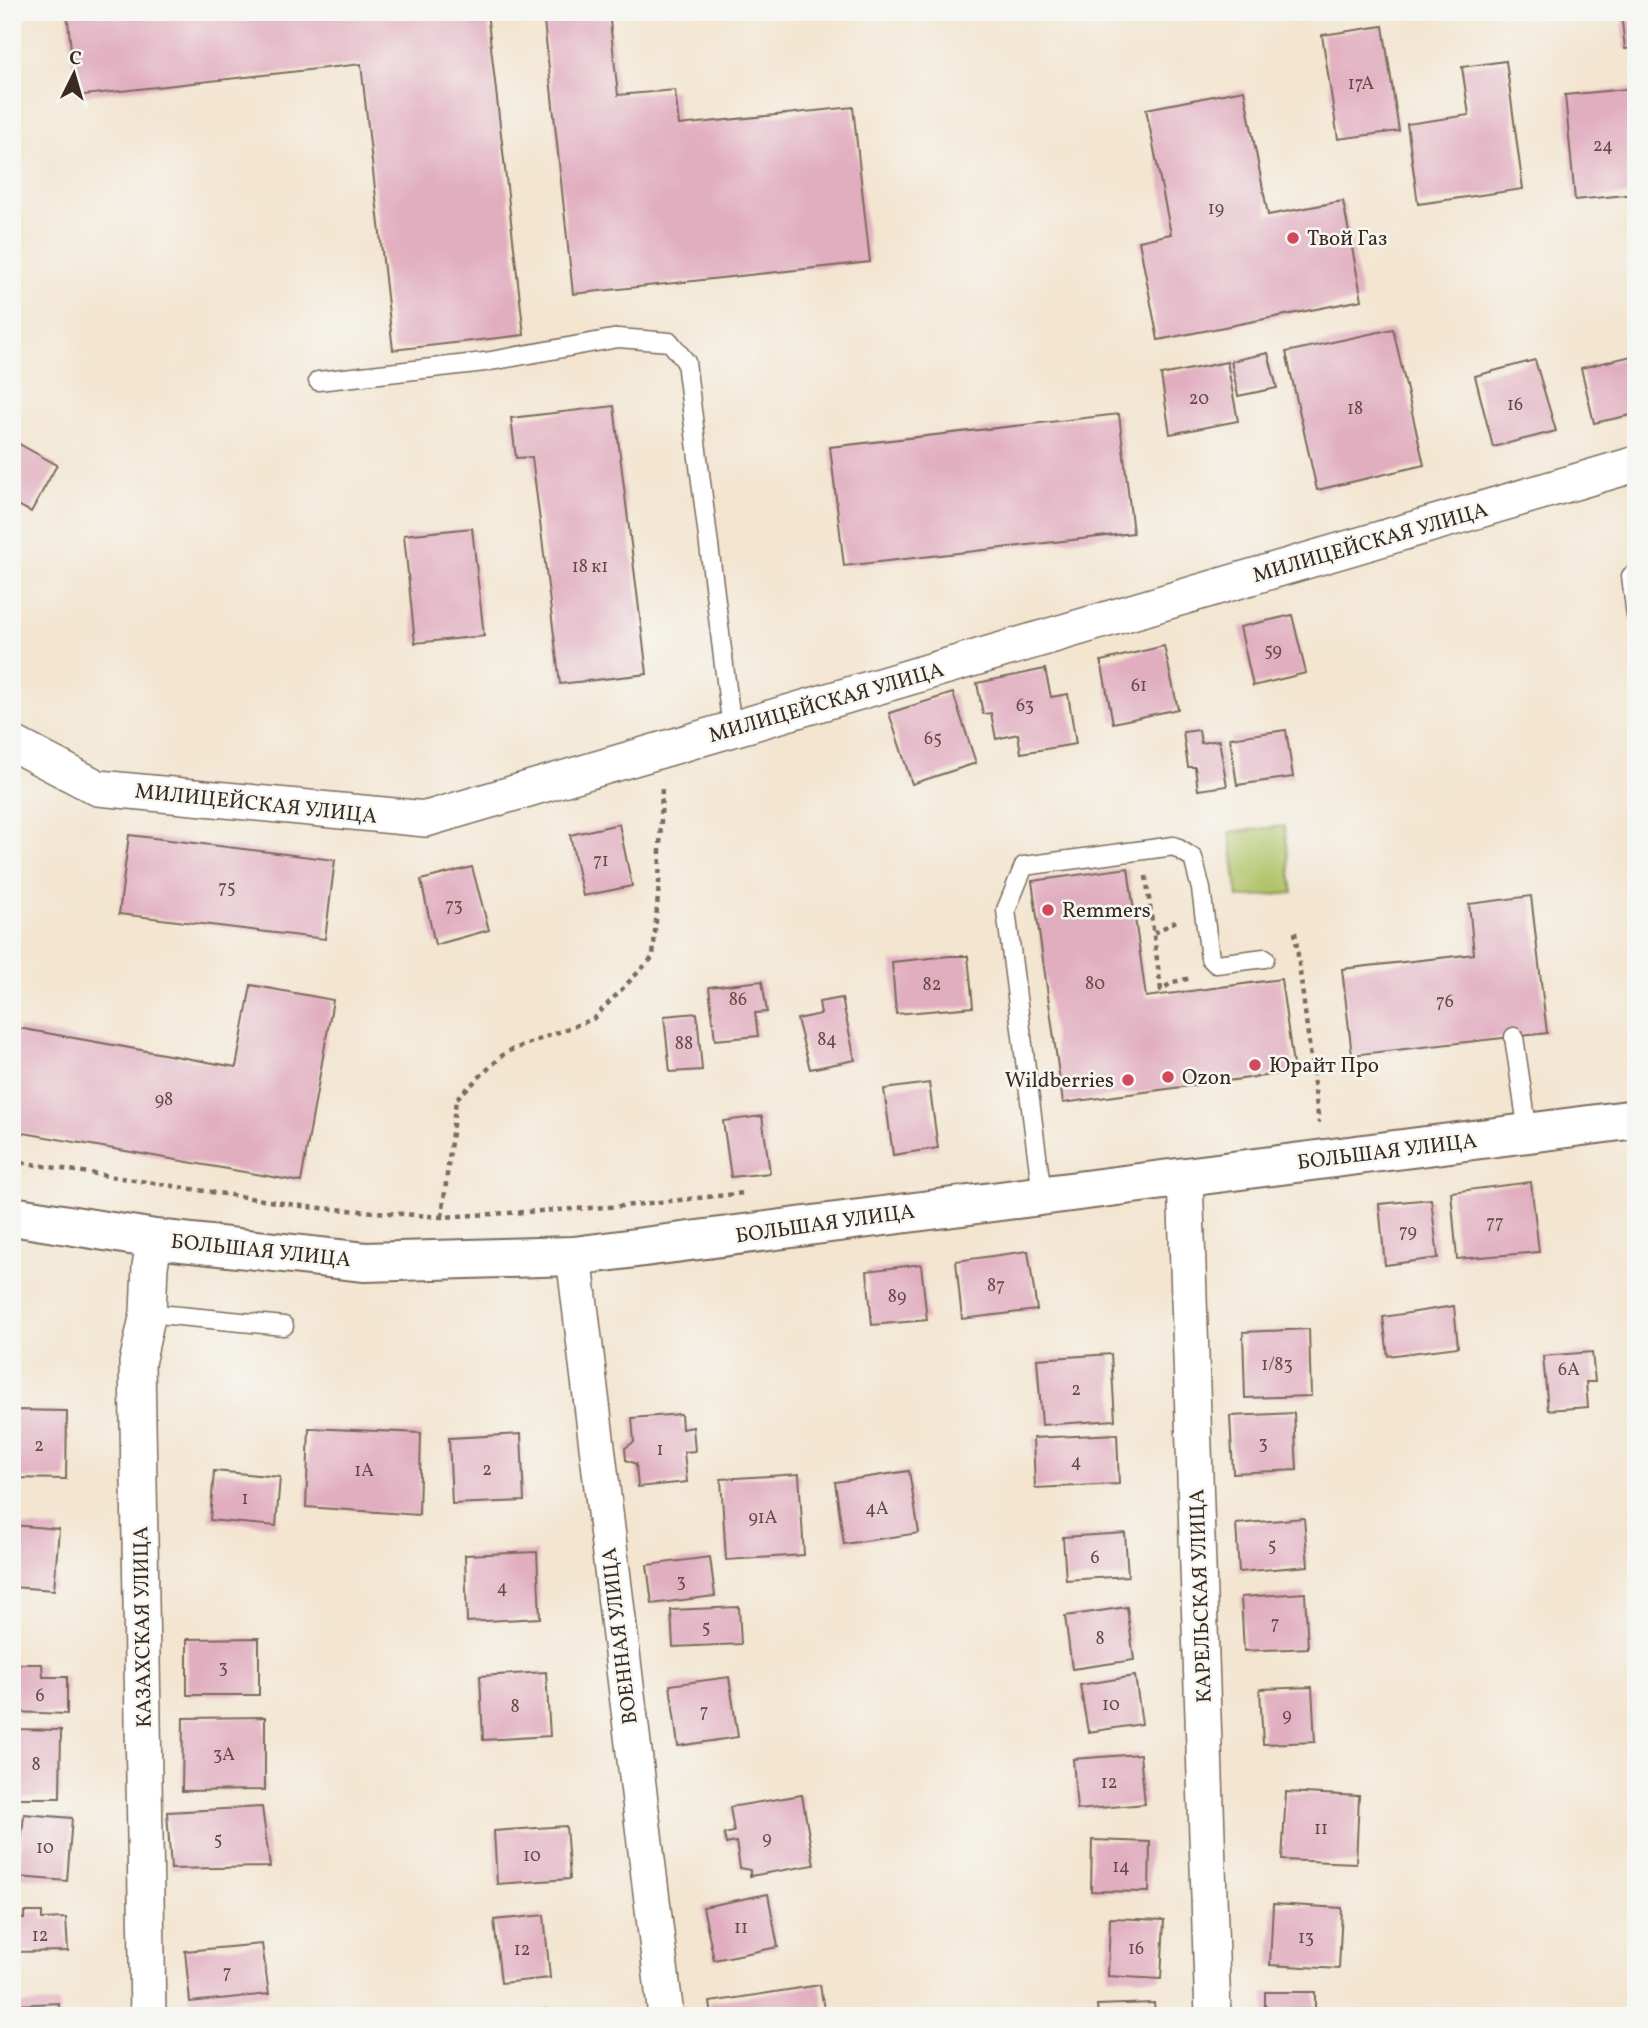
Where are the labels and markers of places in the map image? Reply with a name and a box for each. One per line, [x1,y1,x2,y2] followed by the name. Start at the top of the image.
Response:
[1307,225,1387,254] place label: Твой Газ
[1285,230,1301,246] marker: Твой Газ
[1062,897,1151,926] place label: Remmers
[1040,902,1056,918] marker: Remmers
[1269,1052,1379,1081] place label: Юрайт Про
[1247,1057,1263,1073] marker: Юрайт Про
[1182,1064,1232,1093] place label: Ozon
[1005,1067,1114,1096] place label: Wildberries
[1160,1069,1176,1085] marker: Ozon
[1120,1072,1136,1088] marker: Wildberries

